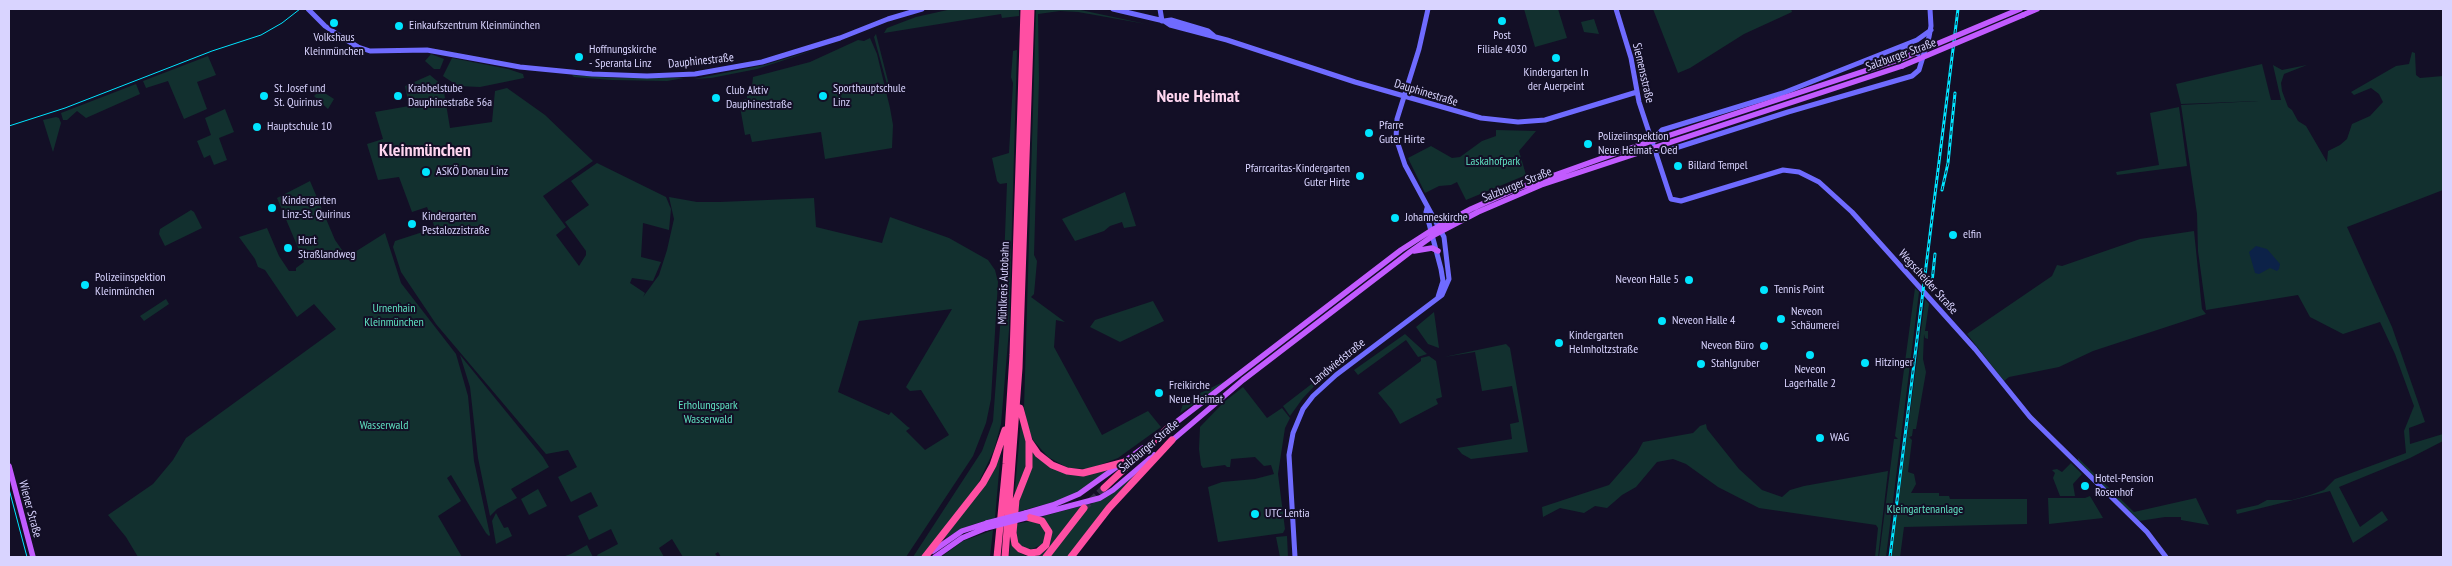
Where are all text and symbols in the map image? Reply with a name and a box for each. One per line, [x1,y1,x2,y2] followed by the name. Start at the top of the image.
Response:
[1496,15,1508,27] marker: Post Filiale 4030
[328,17,340,29] marker: Volkshaus Kleinmünchen
[409,19,540,33] place label: Einkaufszentrum Kleinmünchen
[393,20,405,32] marker: Einkaufszentrum Kleinmünchen
[1477,29,1527,57] place label: Post Filiale 4030
[304,31,364,59] place label: Volkshaus Kleinmünchen
[1864,36,1938,74] street label: Salzburger Straße
[1629,42,1657,104] street label: Siemensstraße
[589,43,657,71] place label: Hoffnungskirche - Speranta Linz
[667,50,735,72] street label: Dauphinestraße
[573,51,585,63] marker: Hoffnungskirche - Speranta Linz
[1550,52,1562,64] marker: Kindergarten In der Auerpeint
[1524,66,1588,94] place label: Kindergarten In der Auerpeint
[1392,76,1460,110] street label: Dauphinestraße
[274,82,326,110] place label: St. Josef und St. Quirinus
[408,82,492,110] place label: Krabbelstube Dauphinestraße 56a
[833,82,906,110] place label: Sporthauptschule Linz
[726,84,792,112] place label: Club Aktiv Dauphinestraße
[1157,86,1239,108] district label: Neue Heimat
[258,90,270,102] marker: St. Josef und St. Quirinus
[392,90,404,102] marker: Krabbelstube Dauphinestraße 56a
[817,90,829,102] marker: Sporthauptschule Linz
[710,92,722,104] marker: Club Aktiv Dauphinestraße
[1379,119,1425,147] place label: Pfarre Guter Hirte
[267,120,332,134] place label: Hauptschule 10
[251,121,263,133] marker: Hauptschule 10
[1363,127,1375,139] marker: Pfarre Guter Hirte
[1598,130,1677,158] place label: Polizeiinspektion Neue Heimat - Oed
[1582,138,1594,150] marker: Polizeiinspektion Neue Heimat - Oed
[379,140,471,162] district label: Kleinmünchen
[1466,155,1520,169] park label: Laskahofpark
[1688,159,1748,173] place label: Billard Tempel
[1672,160,1684,172] marker: Billard Tempel
[1245,162,1350,190] place label: Pfarrcaritas-Kindergarten Guter Hirte
[1480,164,1554,206] street label: Salzburger Straße
[436,165,508,179] place label: ASKÖ Donau Linz
[420,166,432,178] marker: ASKÖ Donau Linz
[1354,170,1366,182] marker: Pfarrcaritas-Kindergarten Guter Hirte
[282,194,350,222] place label: Kindergarten Linz-St. Quirinus
[266,202,278,214] marker: Kindergarten Linz-St. Quirinus
[422,210,490,238] place label: Kindergarten Pestalozzistraße
[1405,211,1468,225] place label: Johanneskirche
[1389,212,1401,224] marker: Johanneskirche
[406,218,418,230] marker: Kindergarten Pestalozzistraße
[1963,228,1981,242] place label: elfin
[1947,229,1959,241] marker: elfin
[298,234,355,262] place label: Hort Straßlandweg
[995,241,1013,325] street label: Mühlkreis Autobahn
[282,242,294,254] marker: Hort Straßlandweg
[1895,247,1961,317] street label: Wegscheider Straße
[95,271,165,299] place label: Polizeiinspektion Kleinmünchen
[1616,273,1679,287] place label: Neveon Halle 5
[1683,274,1695,286] marker: Neveon Halle 5
[79,279,91,291] marker: Polizeiinspektion Kleinmünchen
[1774,283,1824,297] place label: Tennis Point
[1758,284,1770,296] marker: Tennis Point
[364,302,424,330] park label: Urnenhain Kleinmünchen
[1791,305,1839,333] place label: Neveon Schäumerei
[1775,313,1787,325] marker: Neveon Schäumerei
[1672,314,1735,328] place label: Neveon Halle 4
[1656,315,1668,327] marker: Neveon Halle 4
[1569,329,1638,357] place label: Kindergarten Helmholtzstraße
[1308,336,1368,388] street label: Landwiedstraße
[1553,337,1565,349] marker: Kindergarten Helmholtzstraße
[1701,339,1754,353] place label: Neveon Büro
[1758,340,1770,352] marker: Neveon Büro
[1804,349,1816,361] marker: Neveon Lagerhalle 2
[1875,356,1913,370] place label: Hitzinger
[1711,357,1759,371] place label: Stahlgruber
[1859,357,1871,369] marker: Hitzinger
[1695,358,1707,370] marker: Stahlgruber
[1784,363,1836,391] place label: Neveon Lagerhalle 2
[1169,379,1223,407] place label: Freikirche Neue Heimat
[1153,387,1165,399] marker: Freikirche Neue Heimat
[678,399,738,427] park label: Erholungspark Wasserwald
[1116,417,1182,475] street label: Salzburger Straße
[360,419,408,433] park label: Wasserwald
[1830,431,1849,445] place label: WAG
[1814,432,1826,444] marker: WAG
[2095,472,2153,500] place label: Hotel-Pension Rosenhof
[15,479,45,539] street label: Wiener Straße
[2079,480,2091,492] marker: Hotel-Pension Rosenhof
[1887,503,1963,517] park label: Kleingartenanlage
[1265,507,1310,521] place label: UTC Lentia
[1249,508,1261,520] marker: UTC Lentia

